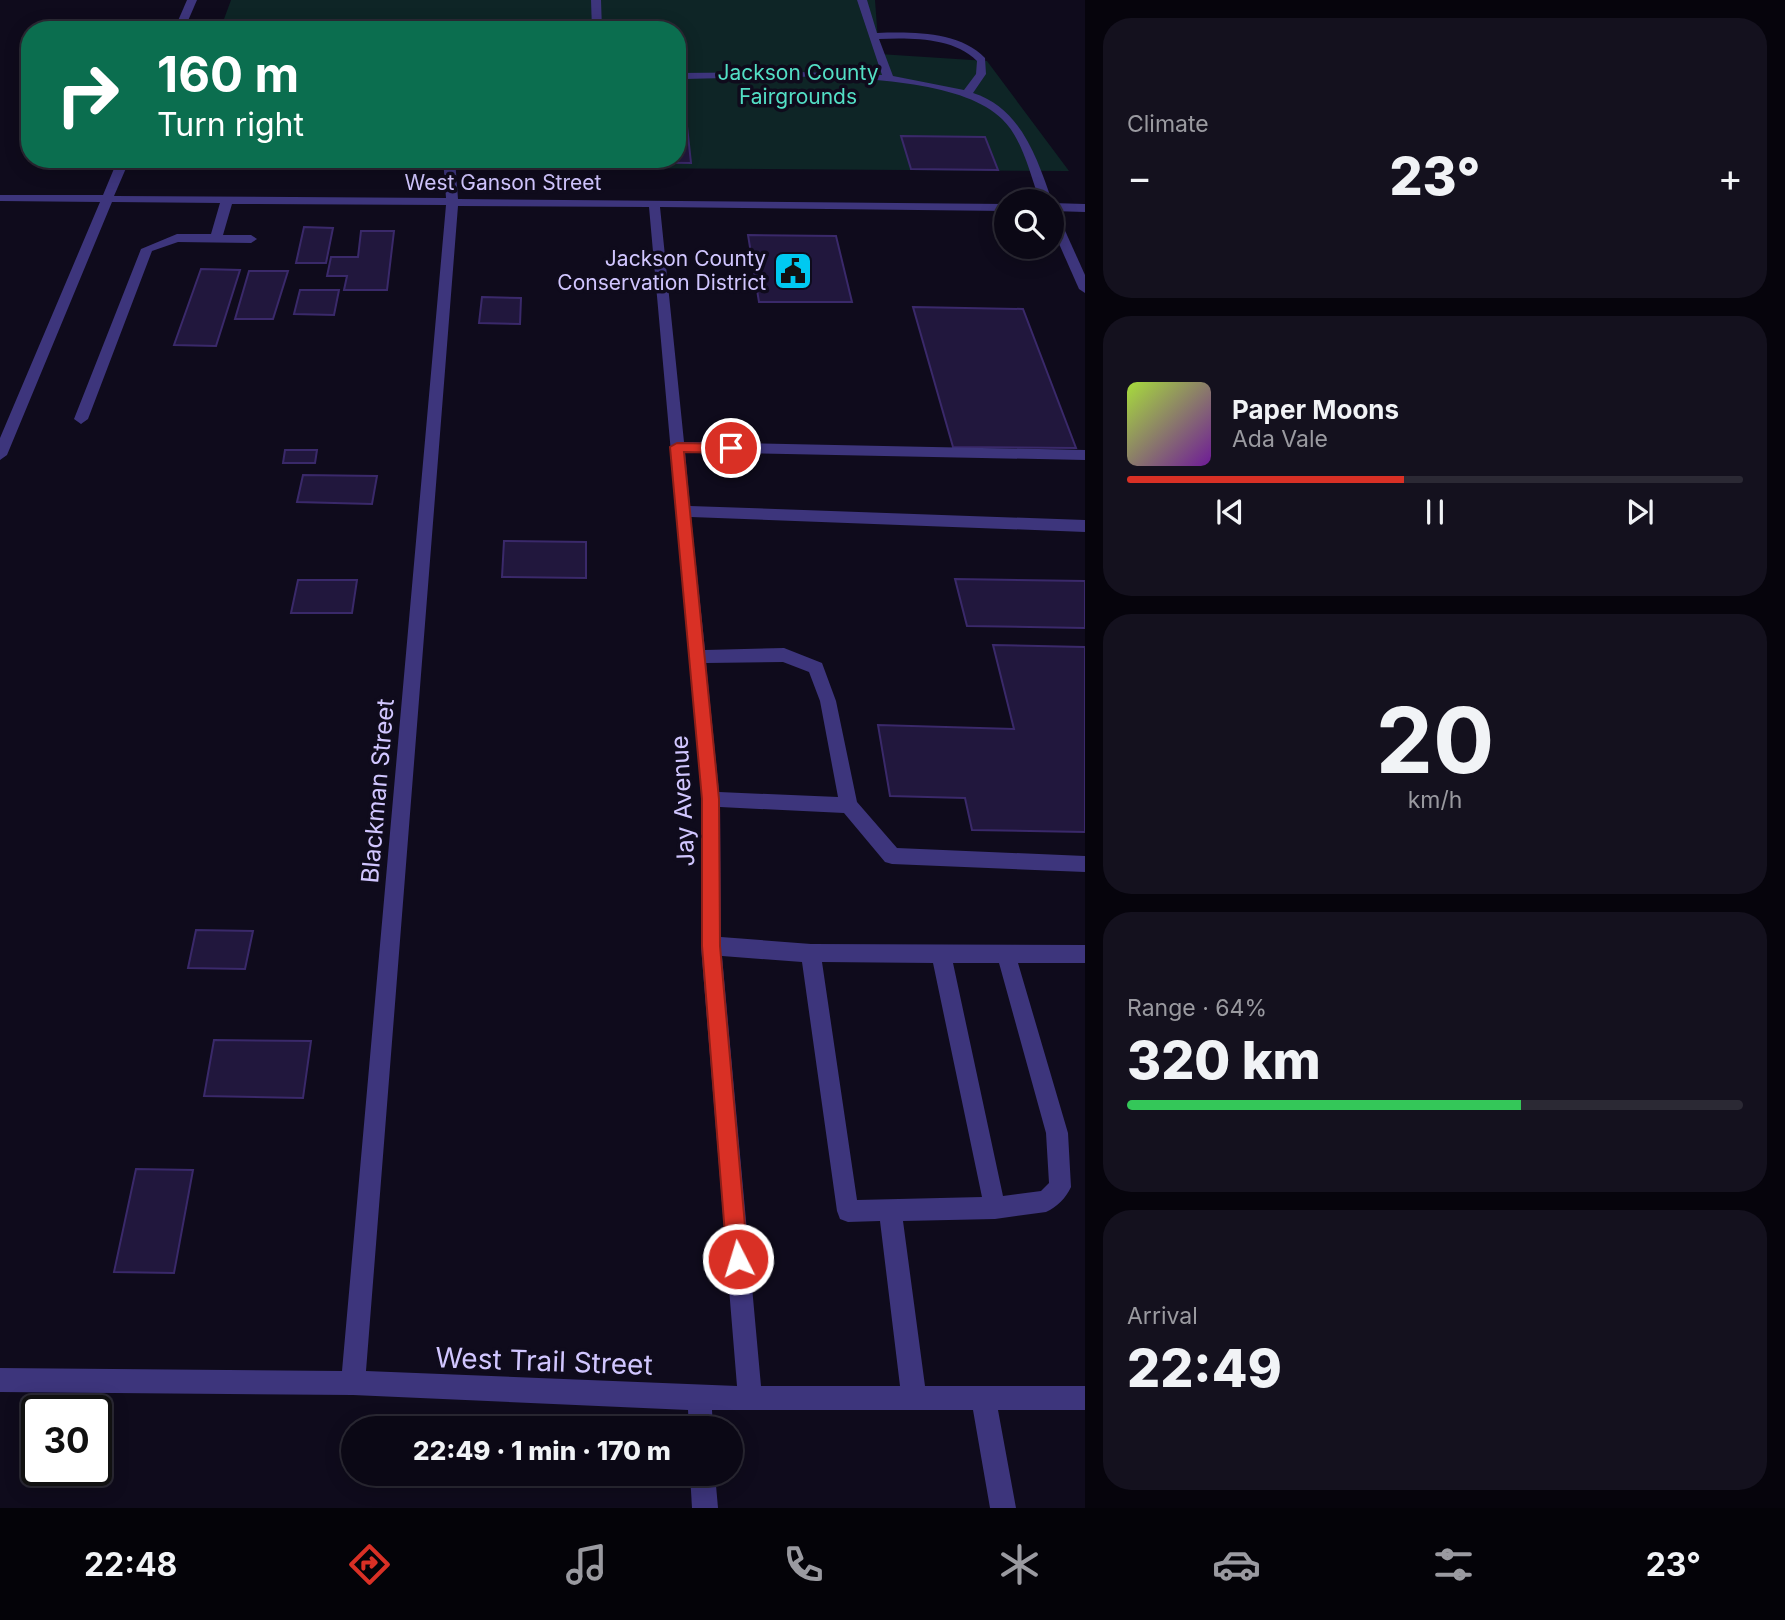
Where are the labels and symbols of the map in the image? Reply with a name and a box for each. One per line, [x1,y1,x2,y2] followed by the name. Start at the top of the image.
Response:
[717,60,879,109] park label: Jackson County Fairgrounds
[405,170,602,195] street label: West Ganson Street
[557,246,766,295] place label: Jackson County Conservation District
[772,250,814,292] public building icon: Jackson County Conservation District
[701,418,761,478] pin
[355,697,400,884] street label: Blackman Street
[665,735,700,867] street label: Jay Avenue
[701,1222,775,1296] position arrow
[435,1340,653,1382] street label: West Trail Street
[21,1395,112,1486] speed limit sign: 30

